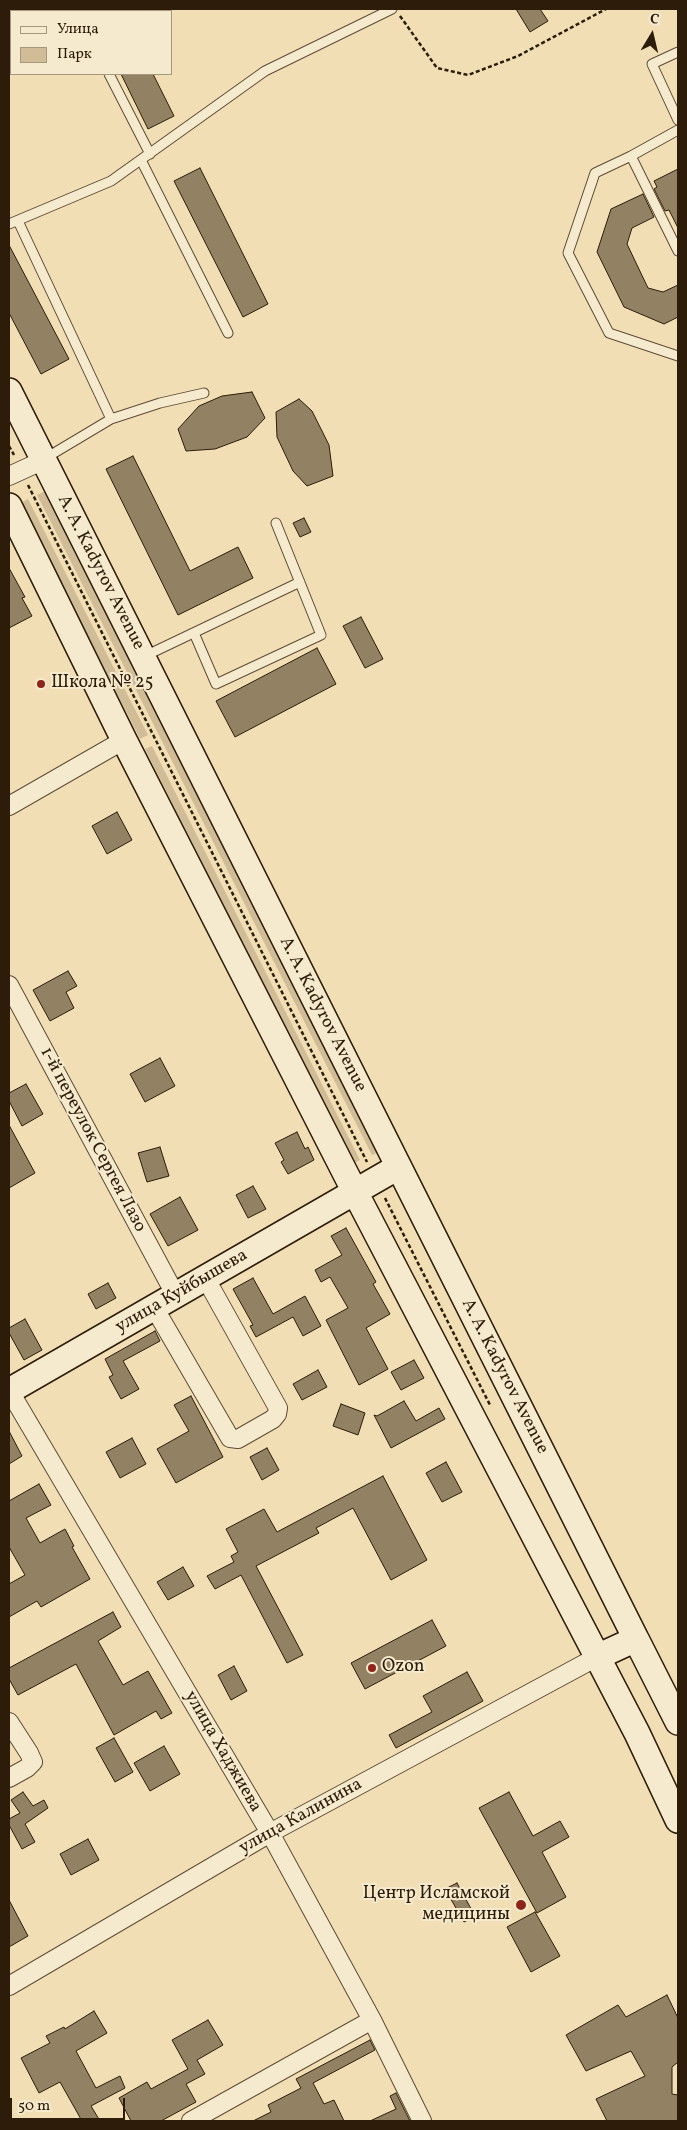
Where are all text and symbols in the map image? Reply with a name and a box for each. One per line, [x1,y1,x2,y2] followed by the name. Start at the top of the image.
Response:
[10,10,172,75] legend
[627,10,677,60] north arrow
[648,10,660,30] text: С
[57,19,99,40] text: Улица
[57,44,92,65] text: Парк
[52,492,148,654] street label: A. A. Kadyrov Avenue
[51,673,153,695] place label: Школа № 25
[35,678,47,690] marker: Школа № 25
[274,934,370,1096] street label: A. A. Kadyrov Avenue
[34,1044,150,1236] street label: 1-й переулок Сергея Лазо
[112,1245,252,1339] street label: улица Куйбышева
[456,1296,552,1458] street label: A. A. Kadyrov Avenue
[382,1657,424,1679] place label: Ozon
[366,1662,378,1674] marker: Ozon
[178,1687,266,1817] street label: улица Хаджиева
[236,1774,366,1860] street label: улица Калинина
[363,1884,510,1926] place label: Центр Исламской медицины
[514,1898,528,1912] marker: Центр Исламской медицины
[12,2088,128,2120] scale bar
[18,2096,50,2117] text: 50 m

